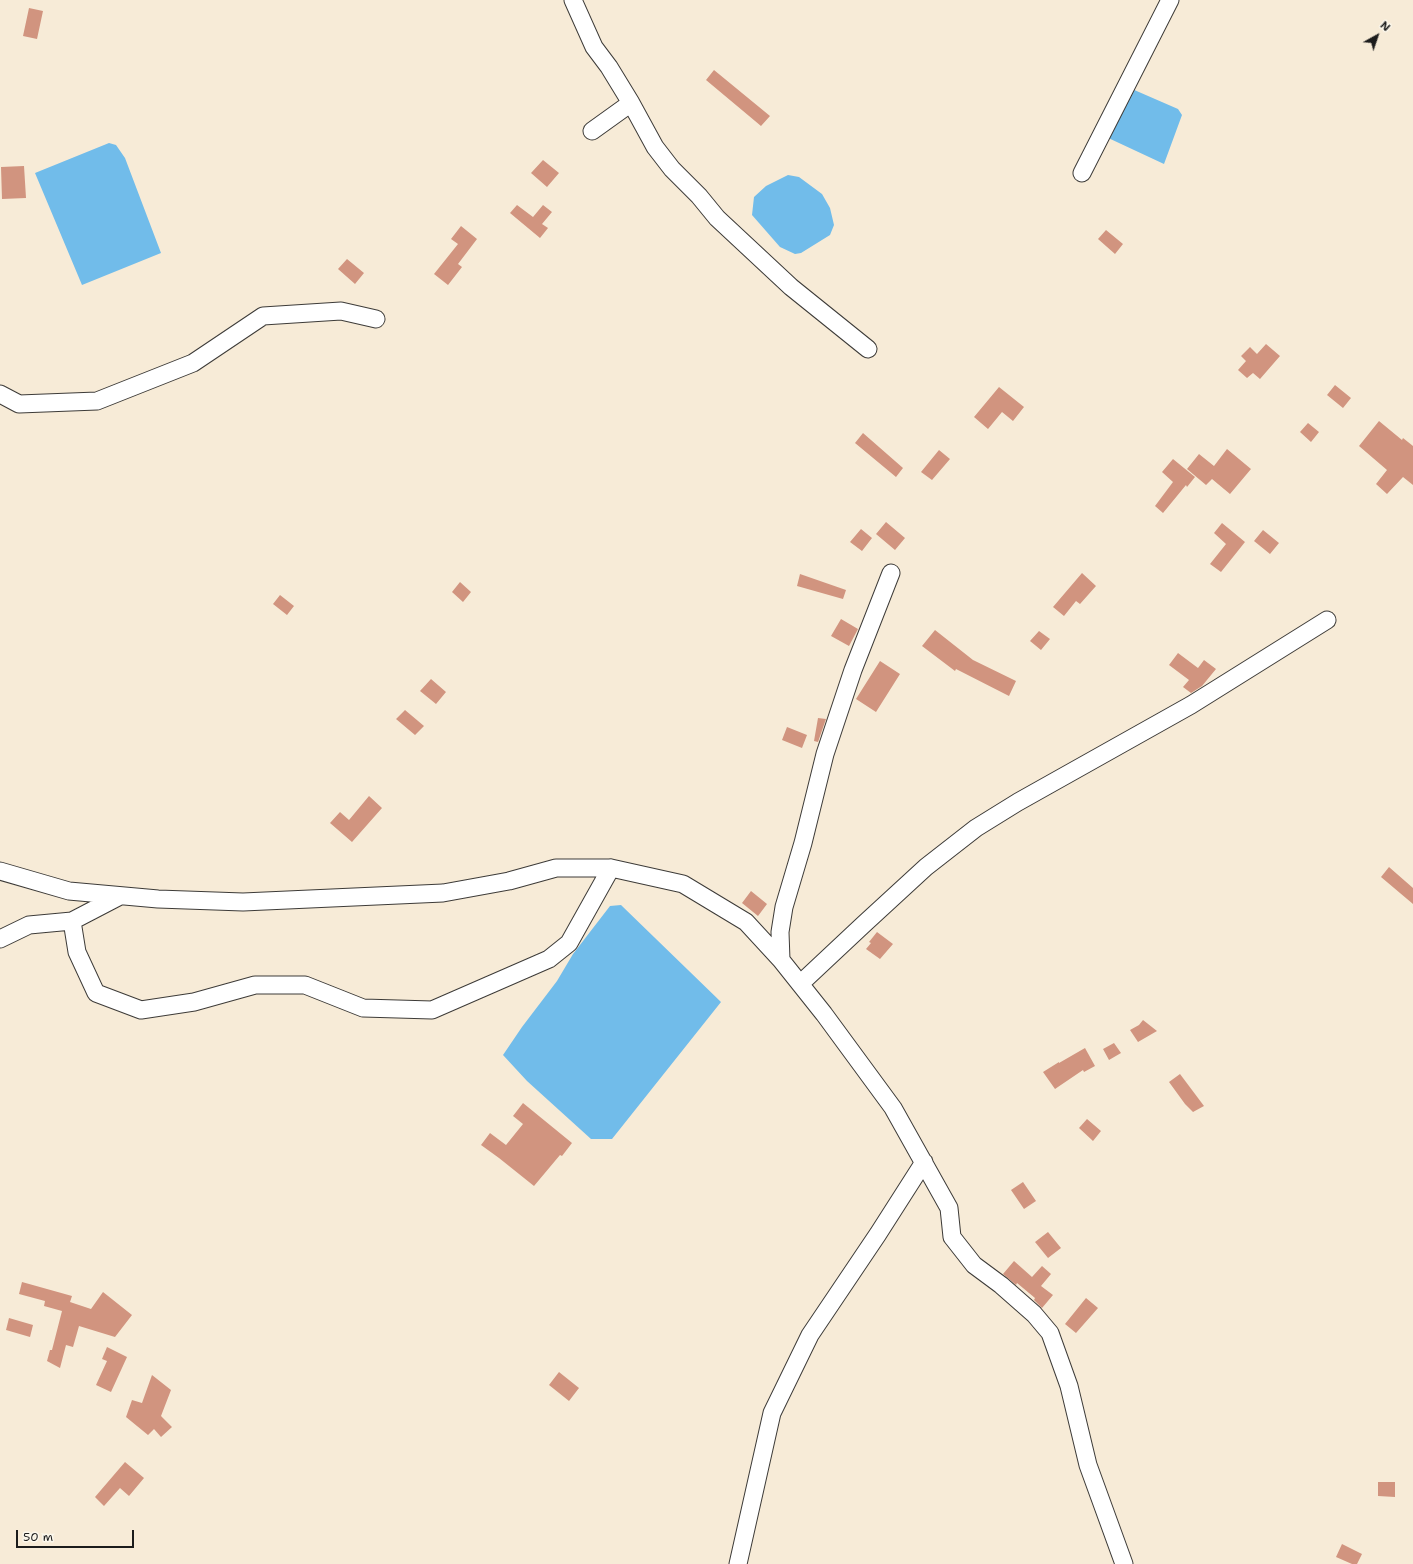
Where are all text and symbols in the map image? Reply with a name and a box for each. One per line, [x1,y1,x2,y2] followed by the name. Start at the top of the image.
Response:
[1357,16,1397,56] north arrow
[1377,18,1393,35] text: N
[18,1522,136,1548] scale bar
[23,1529,53,1545] text: 50 m

